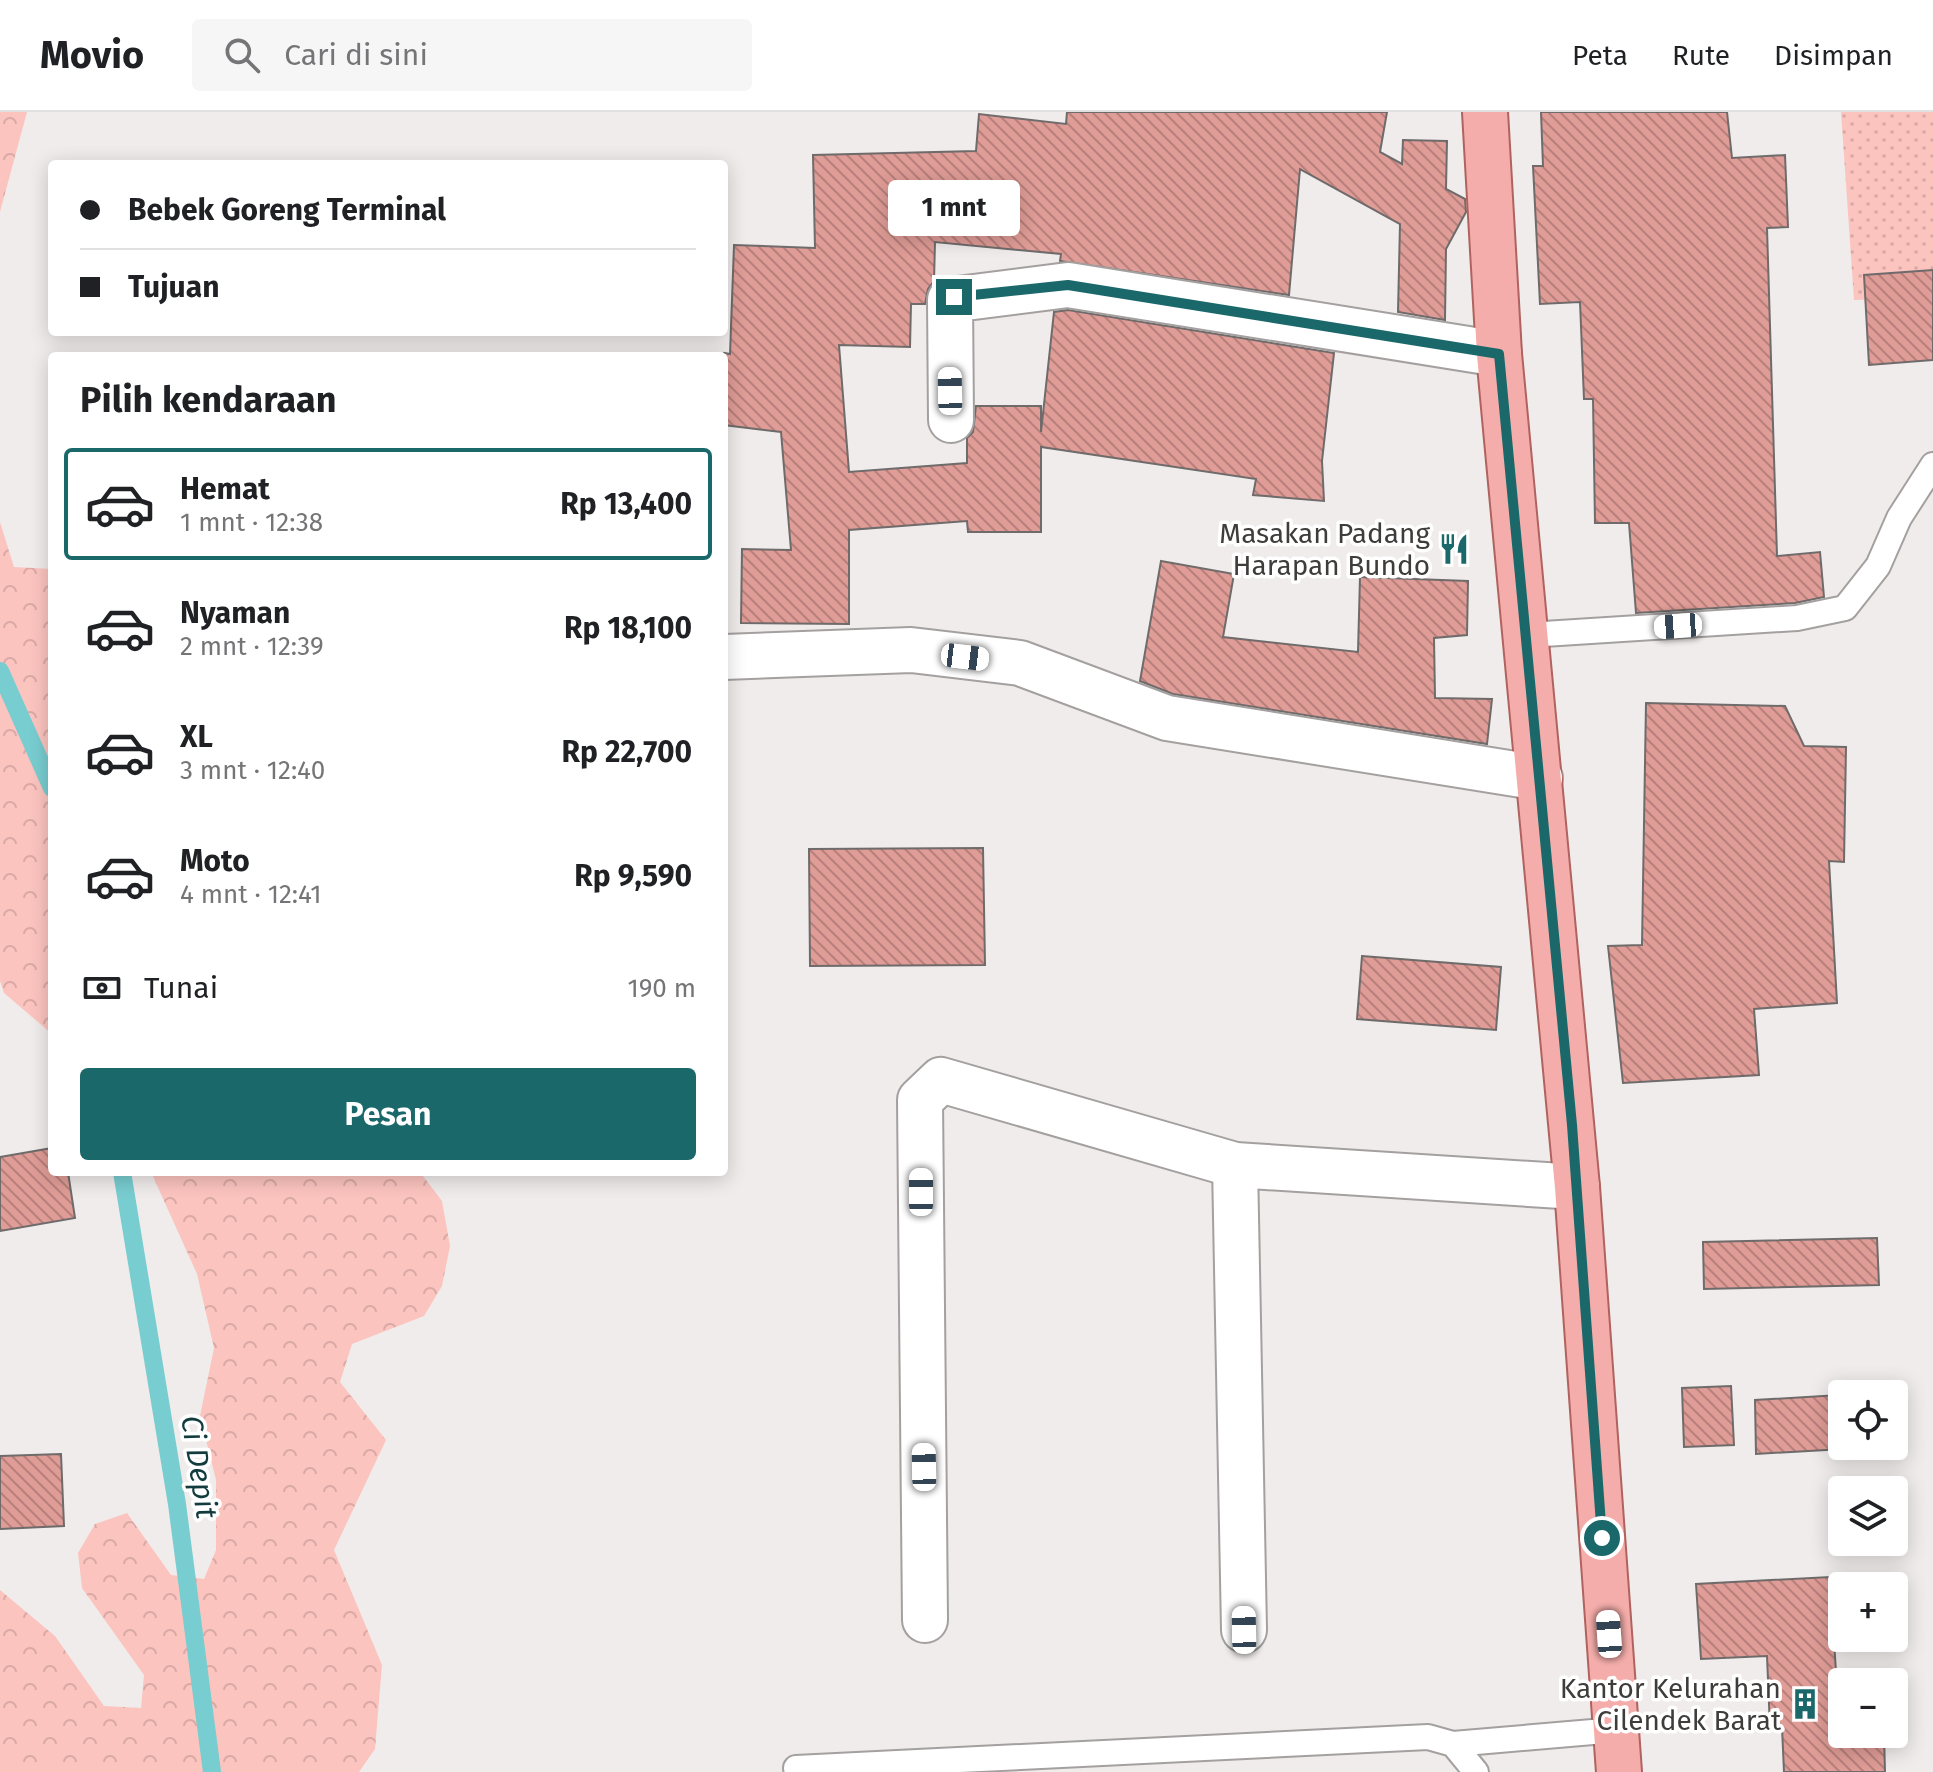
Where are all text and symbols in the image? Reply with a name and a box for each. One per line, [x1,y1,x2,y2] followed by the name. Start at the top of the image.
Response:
[192,19,752,91] search box
[40,32,144,78] text: Movio
[220,33,264,77] icon: search
[284,37,428,73] text: Cari di sini
[1572,39,1628,72] text: Peta
[1672,39,1730,72] text: Rute
[1774,39,1893,72] text: Disimpan
[888,181,1020,237] callout: 1 mnt
[128,192,446,228] text: Bebek Goreng Terminal
[921,192,987,223] text: 1 mnt
[128,269,220,305] text: Tujuan
[936,279,972,315] route end
[938,367,962,415] car
[80,378,337,422] text: Pilih kendaraan
[84,468,156,540] icon: car
[180,471,270,507] text: Hemat
[560,486,692,522] text: Rp 13,400
[180,507,323,538] text: 1 mnt · 12:38
[1219,517,1430,582] place label: Masakan Padang Harapan Bundo
[1437,532,1471,566] restaurant icon: Masakan Padang Harapan Bundo
[84,592,156,664] icon: car
[180,595,290,631] text: Nyaman
[564,610,692,646] text: Rp 18,100
[1653,612,1703,640] car
[180,631,324,662] text: 2 mnt · 12:39
[940,642,990,672] car
[84,716,156,788] icon: car
[180,719,213,755] text: XL
[561,734,692,770] text: Rp 22,700
[180,755,325,786] text: 3 mnt · 12:40
[84,840,156,912] icon: car
[180,843,250,879] text: Moto
[574,858,692,894] text: Rp 9,590
[180,879,321,910] text: 4 mnt · 12:41
[80,966,124,1010] icon: cash
[144,970,218,1006] text: Tunai
[627,973,696,1004] text: 190 m
[80,1068,696,1160] button: Pesan
[909,1168,933,1216] car
[1828,1380,1908,1748] map controls
[1828,1380,1908,1460] button: locate
[173,1413,225,1521] water label: Ci Depit
[912,1443,936,1491] car
[1828,1476,1908,1556] button: layers
[1584,1520,1620,1556] route start
[1828,1572,1908,1652] button: +
[1232,1606,1256,1654] car
[1595,1609,1623,1659] car
[1828,1668,1908,1748] button: −
[1560,1672,1782,1737] place label: Kantor Kelurahan Cilendek Barat
[1788,1687,1822,1721] building icon: Kantor Kelurahan Cilendek Barat

